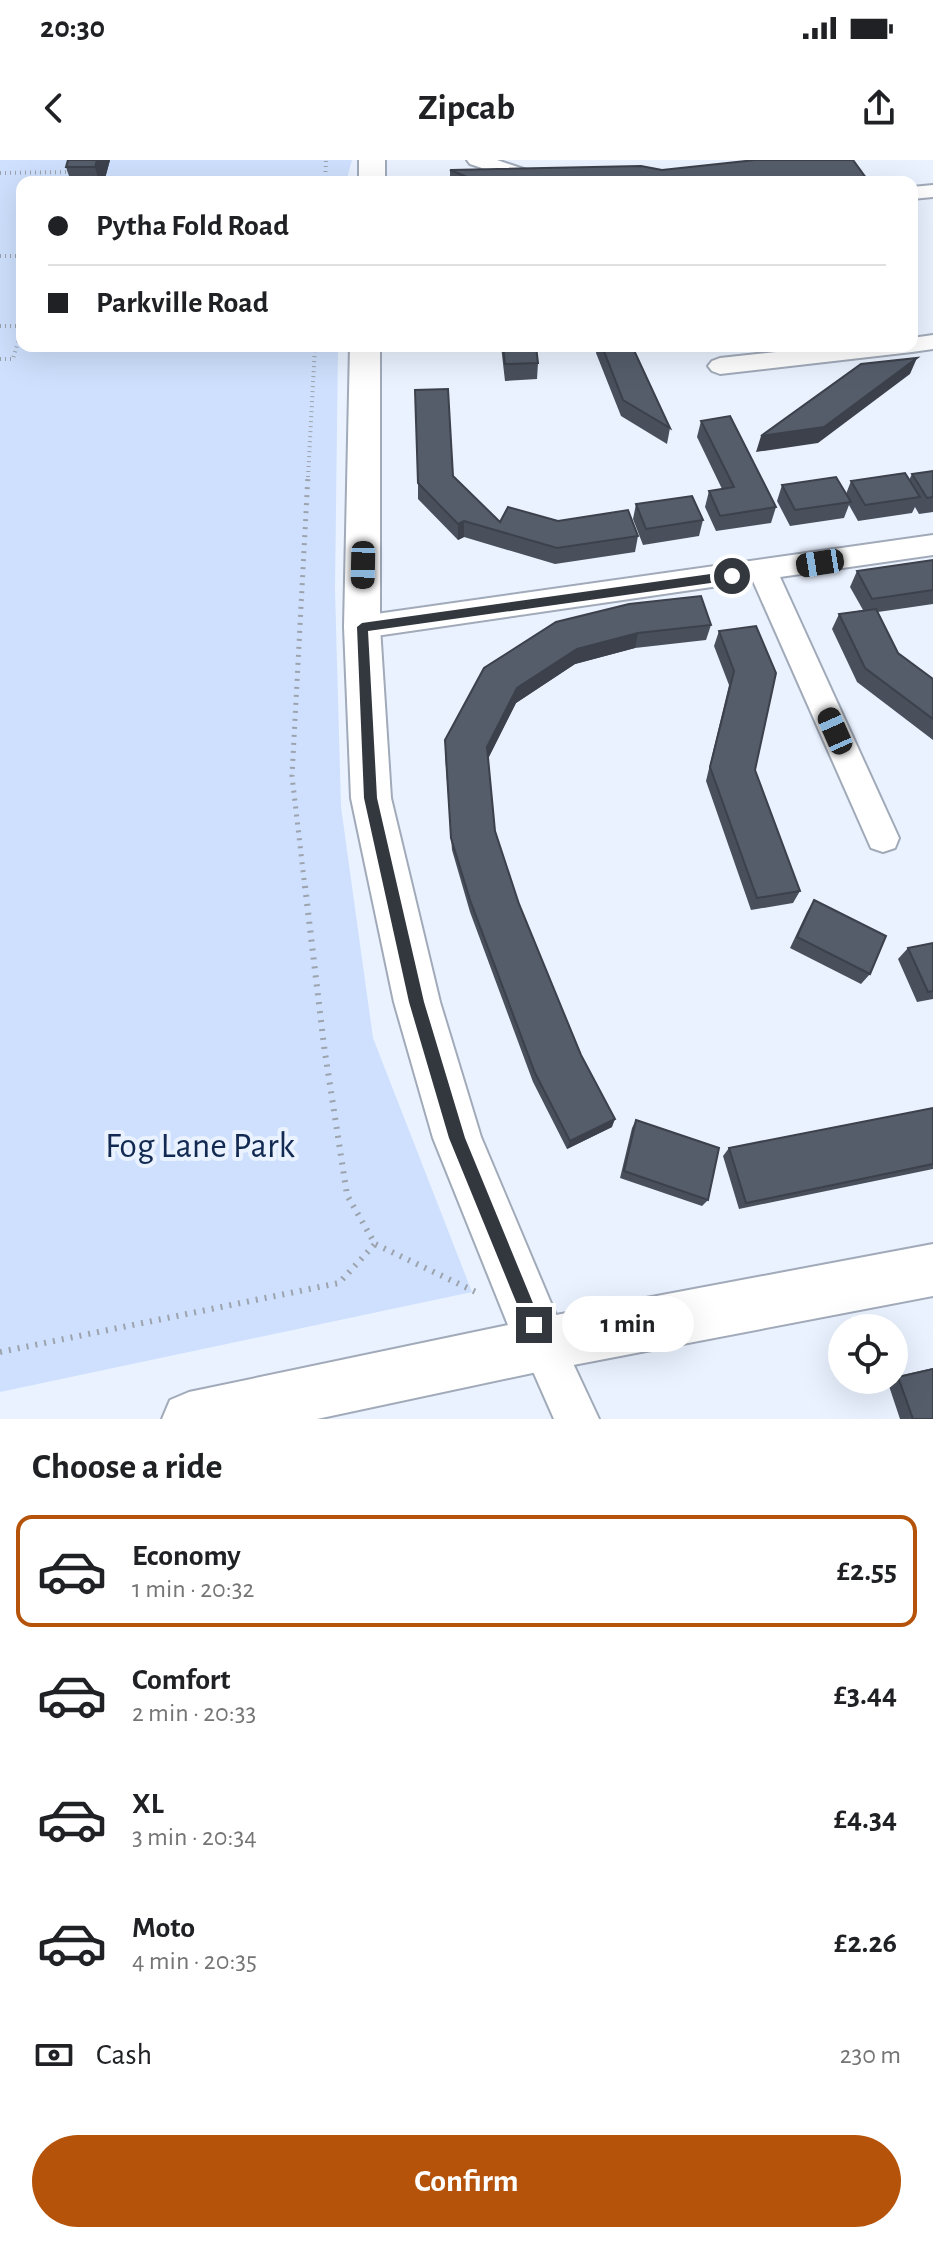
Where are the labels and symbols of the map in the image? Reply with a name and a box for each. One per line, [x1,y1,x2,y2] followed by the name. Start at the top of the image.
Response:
[351,541,375,589] car
[794,547,846,579] car
[714,558,750,594] route start
[814,704,856,758] car
[105,1128,296,1164] park label: Fog Lane Park
[562,1297,694,1353] callout: 1 min
[516,1307,552,1343] route end

